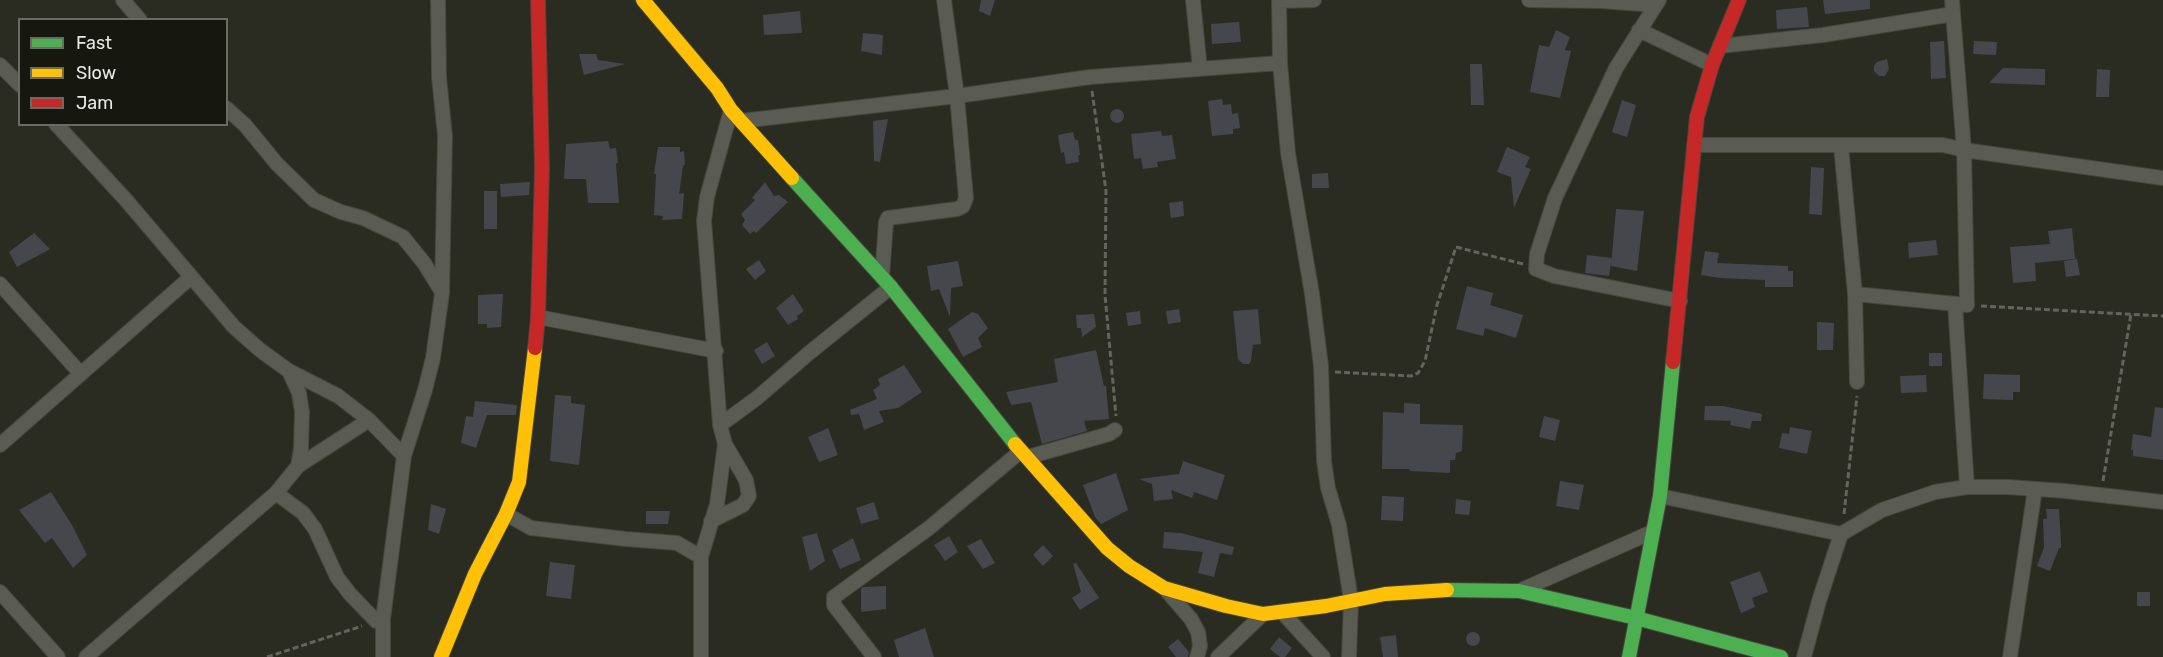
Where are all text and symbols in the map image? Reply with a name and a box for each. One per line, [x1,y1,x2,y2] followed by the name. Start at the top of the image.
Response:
[18,18,228,126] legend
[76,32,112,54] text: Fast
[76,62,116,84] text: Slow
[76,92,113,114] text: Jam

